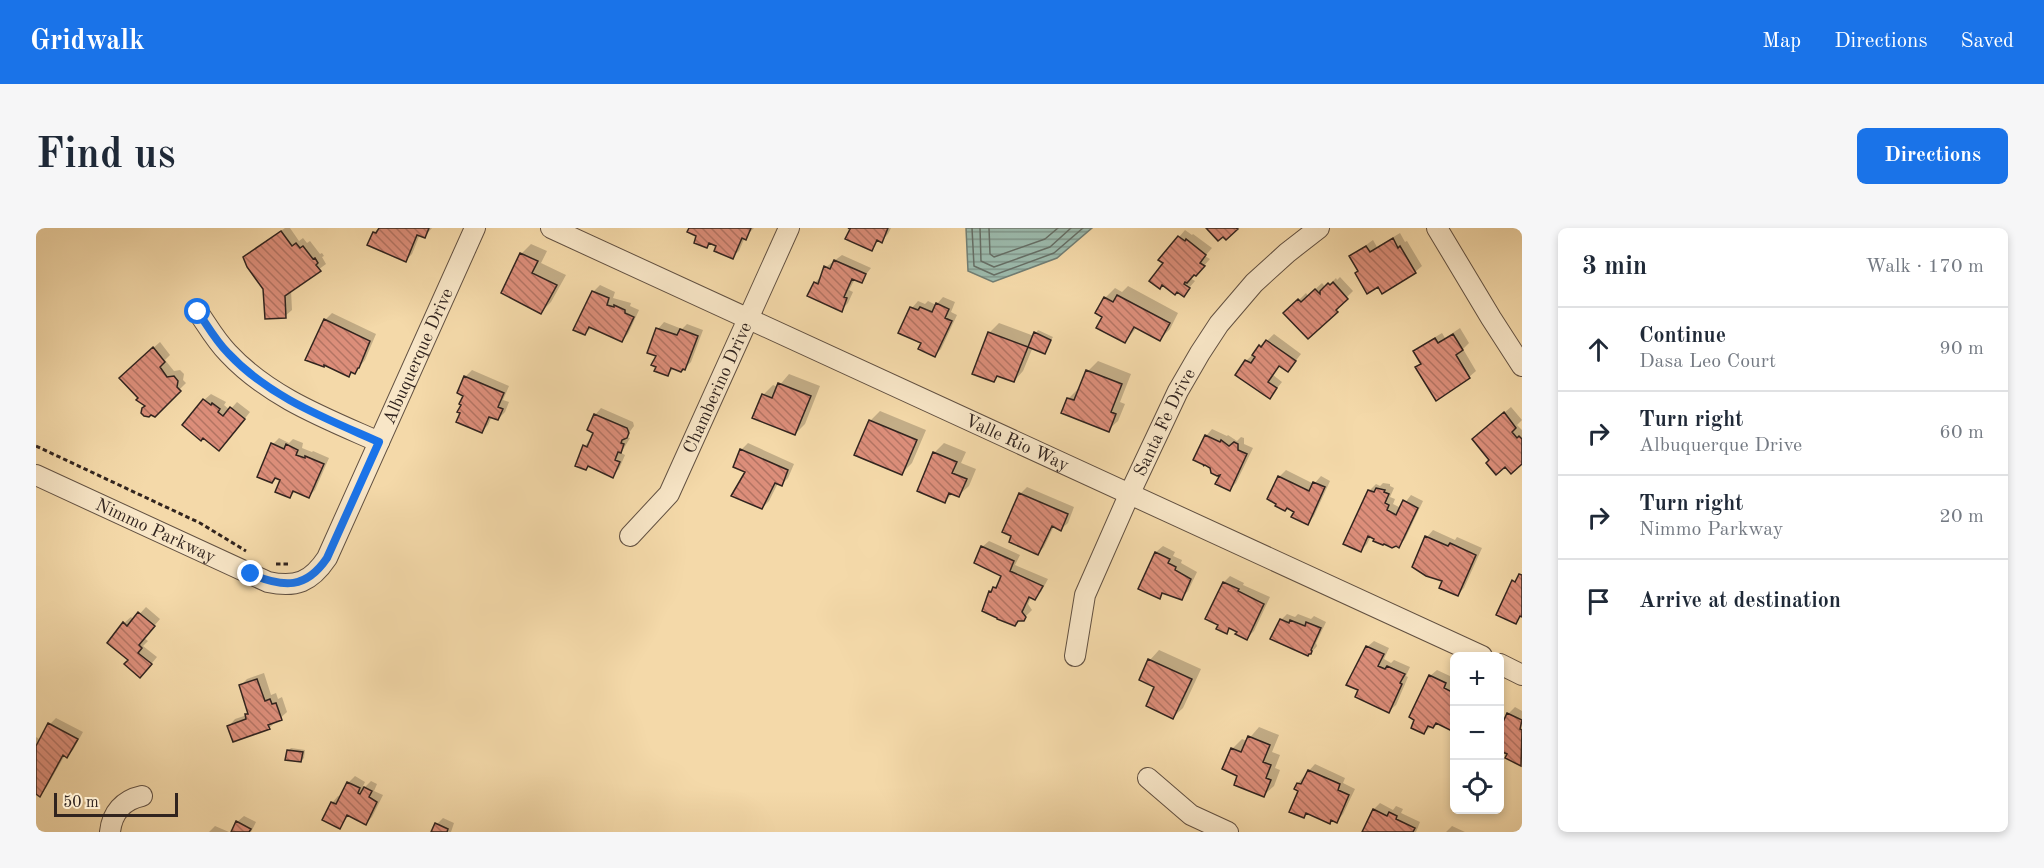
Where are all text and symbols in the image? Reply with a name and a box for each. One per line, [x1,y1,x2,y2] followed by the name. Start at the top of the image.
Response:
[30,28,145,56] text: Gridwalk
[1762,31,1801,52] text: Map
[1834,31,1928,52] text: Directions
[1961,31,2014,52] text: Saved
[1857,128,2008,184] button: Directions
[36,135,175,177] text: Find us
[1582,254,1647,280] text: 3 min
[1865,257,1984,277] text: Walk · 170 m
[380,286,457,427] street label: Albuquerque Drive
[184,298,210,324] route start
[681,320,755,456] street label: Chamberino Drive
[1639,325,1726,347] text: Continue
[1582,333,1615,366] icon: ahead
[1939,339,1984,359] text: 90 m
[1639,352,1776,372] text: Dasa Leo Court
[1131,366,1199,479] street label: Santa Fe Drive
[1639,409,1743,431] text: Turn right
[962,412,1072,475] street label: Valle Rio Way
[1582,417,1615,450] icon: right
[1939,423,1984,443] text: 60 m
[1639,436,1802,456] text: Albuquerque Drive
[1639,493,1743,515] text: Turn right
[93,496,219,567] street label: Nimmo Parkway
[1582,501,1615,534] icon: right
[1939,507,1984,527] text: 20 m
[1639,520,1783,540] text: Nimmo Parkway
[237,560,263,586] route end
[1582,585,1615,618] icon: arrive
[1639,590,1841,612] text: Arrive at destination
[1450,652,1504,814] map controls
[1450,652,1504,706] button: +
[1450,706,1504,760] button: −
[1450,760,1504,814] button: locate
[54,790,178,818] scale bar
[63,795,99,811] text: 50 m

